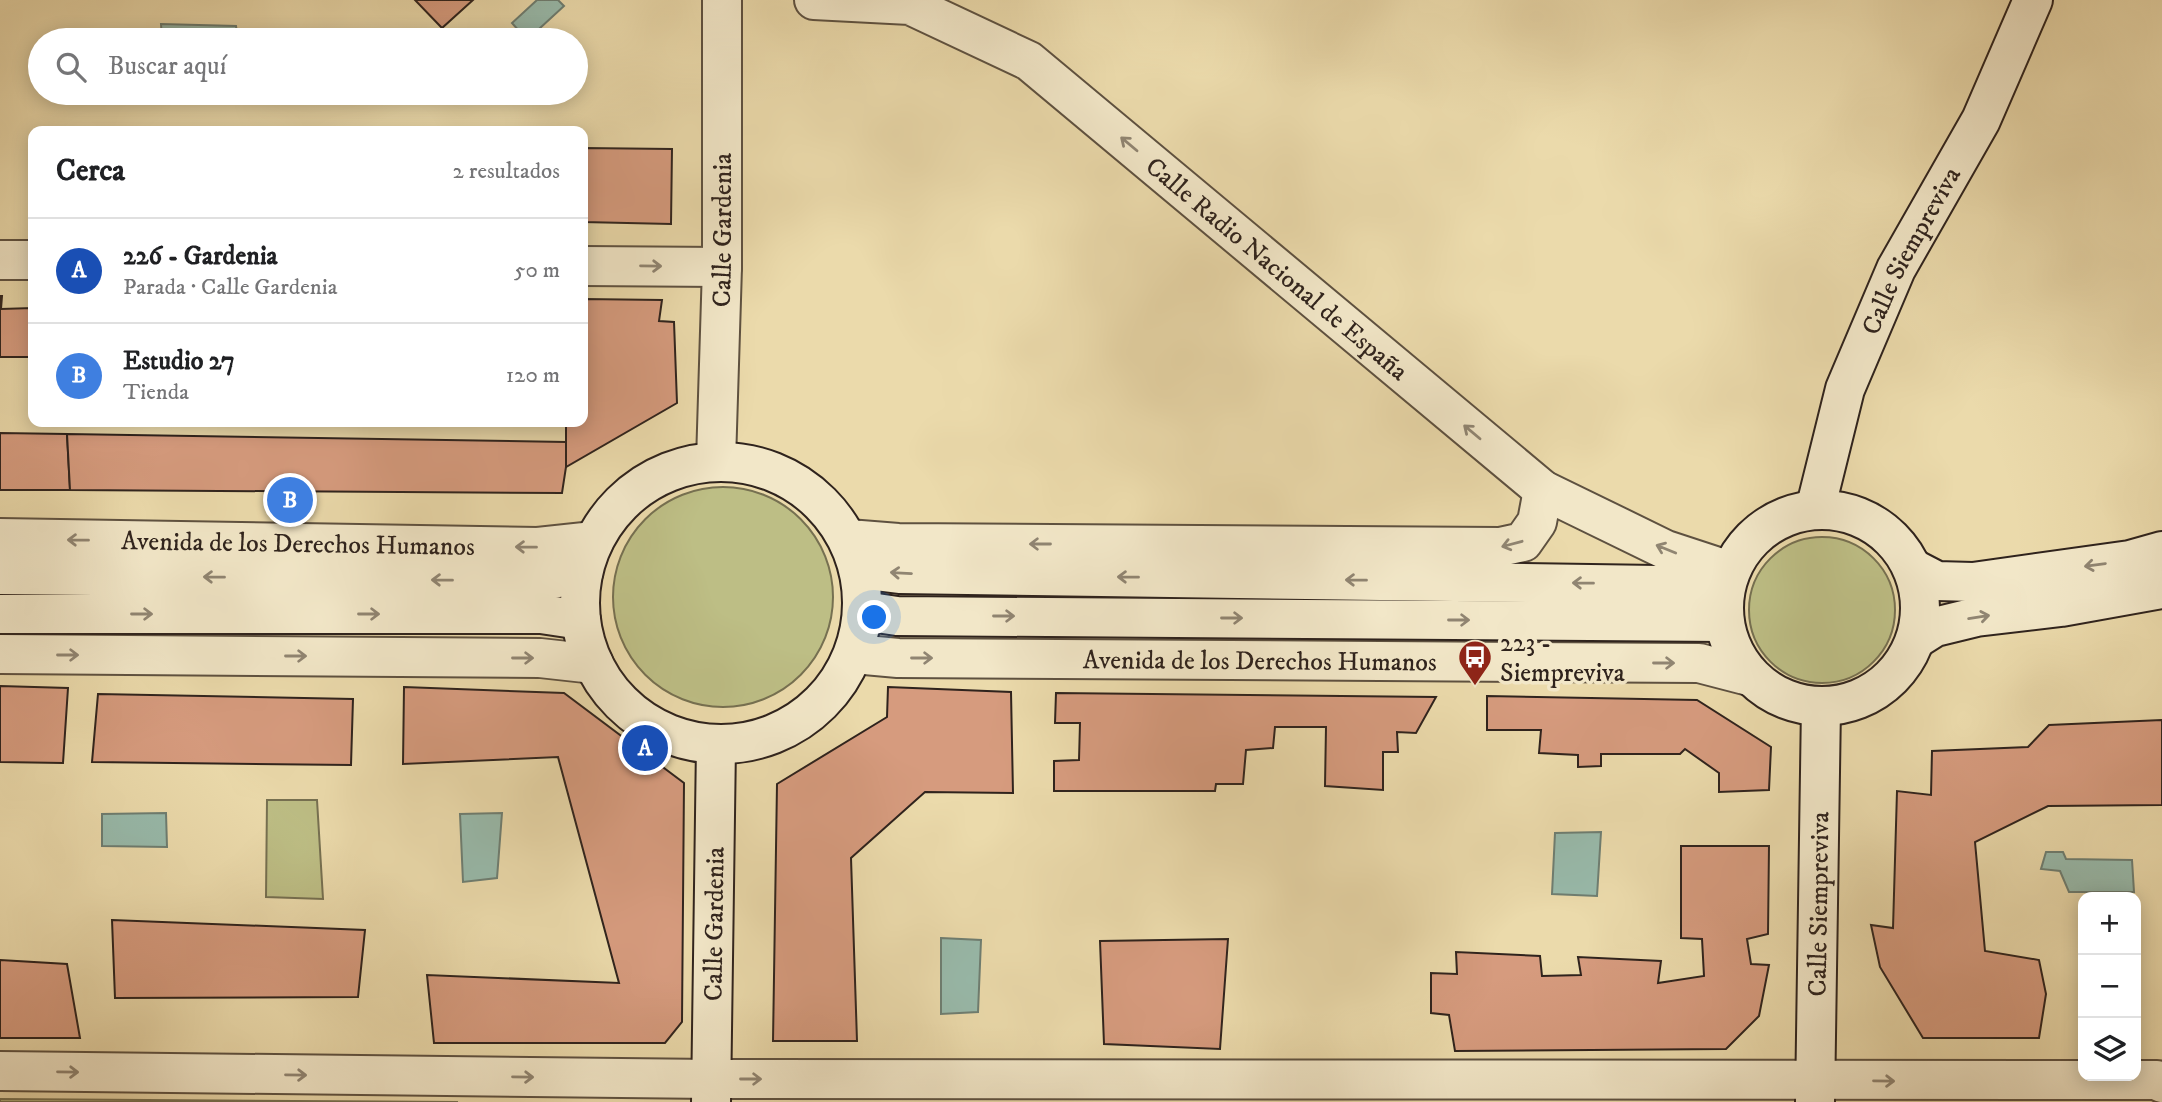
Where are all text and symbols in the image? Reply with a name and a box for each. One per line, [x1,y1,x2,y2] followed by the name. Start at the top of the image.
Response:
[28,28,588,105] search box
[52,48,90,86] icon: search
[108,50,226,83] text: Buscar aquí
[1120,137,1138,153] one-way arrow
[1138,150,1414,388] street label: Calle Radio Nacional de España
[56,153,125,190] text: Cerca
[706,153,740,308] street label: Calle Gardenia
[453,157,560,186] text: 2 resultados
[1855,161,1969,340] street label: Calle Siempreviva
[123,240,278,273] text: 226 - Gardenia
[72,256,86,285] text: A
[514,256,560,285] text: 50 m
[639,259,662,273] one-way arrow
[123,273,337,302] text: Parada · Calle Gardenia
[123,345,235,378] text: Estudio 27
[72,361,86,390] text: B
[506,361,560,390] text: 120 m
[123,378,189,407] text: Tienda
[1464,424,1482,440] one-way arrow
[267,474,313,526] pin: B
[121,525,475,564] street label: Avenida de los Derechos Humanos
[67,533,90,546] one-way arrow
[1029,537,1052,551] one-way arrow
[1501,538,1524,551] one-way arrow
[515,540,538,554] one-way arrow
[1655,542,1677,555] one-way arrow
[2084,559,2107,572] one-way arrow
[890,567,913,580] one-way arrow
[203,570,226,584] one-way arrow
[1117,570,1140,584] one-way arrow
[431,573,454,587] one-way arrow
[1345,573,1368,587] one-way arrow
[1572,576,1595,590] one-way arrow
[857,600,891,634] your location
[130,607,153,621] one-way arrow
[357,607,380,621] one-way arrow
[993,610,1016,623] one-way arrow
[1967,610,1990,623] one-way arrow
[1220,611,1243,625] one-way arrow
[1448,613,1471,627] one-way arrow
[1500,627,1625,690] place label: 223 - Siempreviva
[1456,638,1494,687] bus stop icon: 223 - Siempreviva
[1083,644,1437,679] street label: Avenida de los Derechos Humanos
[56,648,79,662] one-way arrow
[284,649,307,663] one-way arrow
[511,651,534,665] one-way arrow
[910,651,933,665] one-way arrow
[1652,656,1675,670] one-way arrow
[622,722,668,774] pin: A
[1802,811,1837,997] street label: Calle Siempreviva
[697,847,733,1001] street label: Calle Gardenia
[2078,892,2141,1081] map controls
[2078,892,2141,955] button: +
[2078,955,2141,1018] button: −
[2078,1018,2141,1081] button: layers
[56,1065,79,1079] one-way arrow
[284,1068,307,1081] one-way arrow
[511,1070,534,1084] one-way arrow
[739,1072,762,1086] one-way arrow
[1872,1074,1895,1088] one-way arrow

